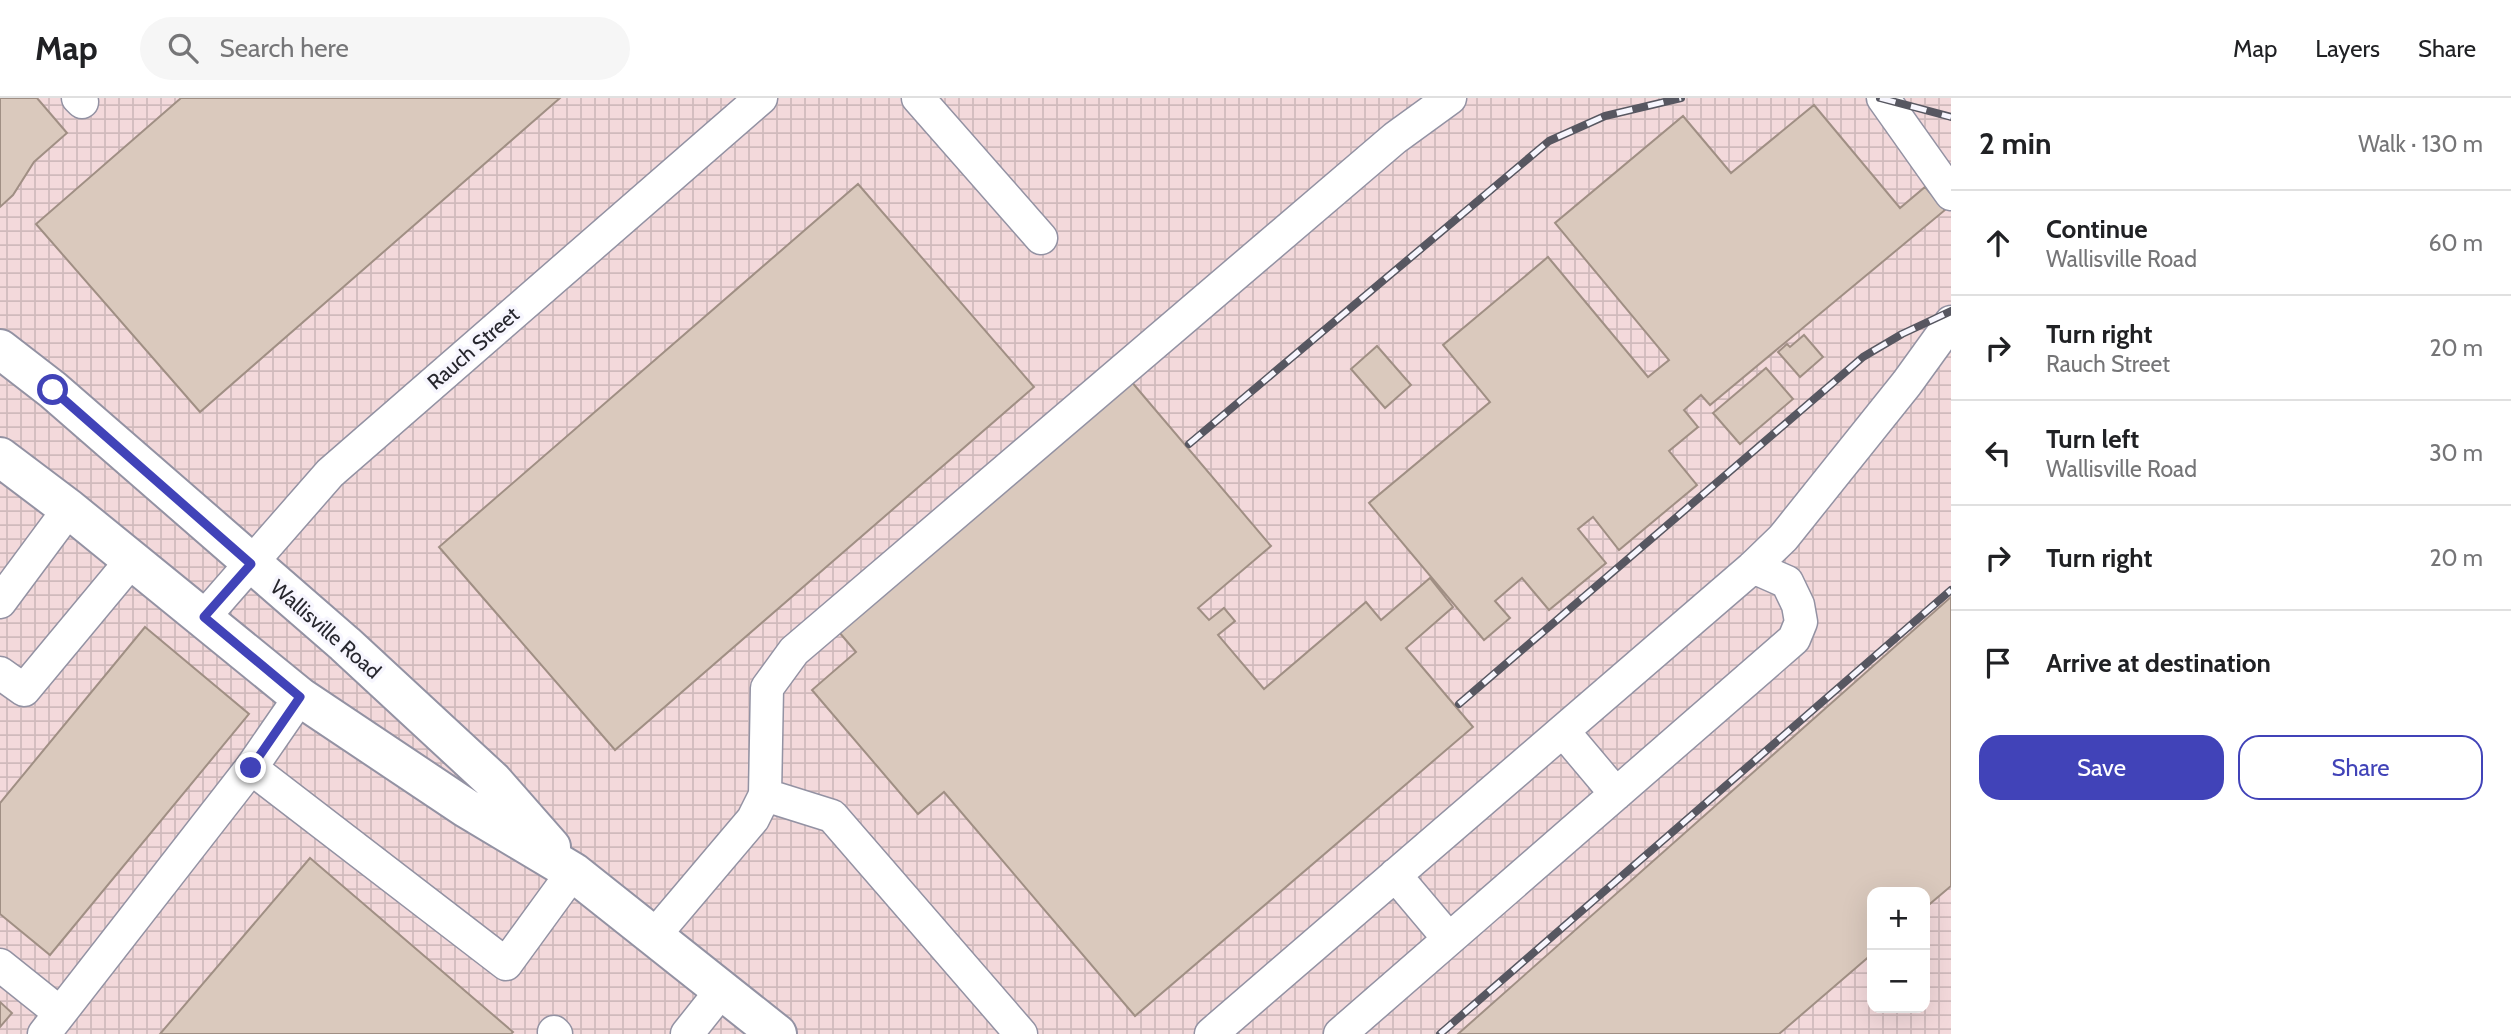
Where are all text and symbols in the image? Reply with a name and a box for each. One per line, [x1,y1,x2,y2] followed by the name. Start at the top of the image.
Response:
[140,17,630,80] search box
[35,28,98,68] text: Map
[164,29,202,67] icon: search
[220,32,349,64] text: Search here
[2233,34,2277,63] text: Map
[2315,34,2380,63] text: Layers
[2418,34,2476,63] text: Share
[1979,125,2051,162] text: 2 min
[2358,130,2483,158] text: Walk · 130 m
[2046,213,2148,245] text: Continue
[1979,224,2017,262] icon: ahead
[2429,229,2483,257] text: 60 m
[2046,245,2197,273] text: Wallisville Road
[422,301,524,395] street label: Rauch Street
[2046,318,2152,350] text: Turn right
[1979,329,2017,367] icon: right
[2430,334,2483,362] text: 20 m
[2046,350,2170,378] text: Rauch Street
[37,374,68,405] route start
[2046,423,2139,455] text: Turn left
[1979,434,2017,472] icon: left
[2429,439,2483,467] text: 30 m
[2046,455,2197,483] text: Wallisville Road
[1979,539,2017,577] icon: right
[2046,542,2152,574] text: Turn right
[2430,544,2483,572] text: 20 m
[266,574,386,684] street label: Wallisville Road
[1979,644,2017,682] icon: arrive
[2046,647,2271,679] text: Arrive at destination
[1979,735,2224,800] button: Save
[2238,735,2483,800] button: Share
[235,752,266,783] route end
[1867,887,1930,1013] map controls
[1867,887,1930,950] button: +
[1867,950,1930,1013] button: −

